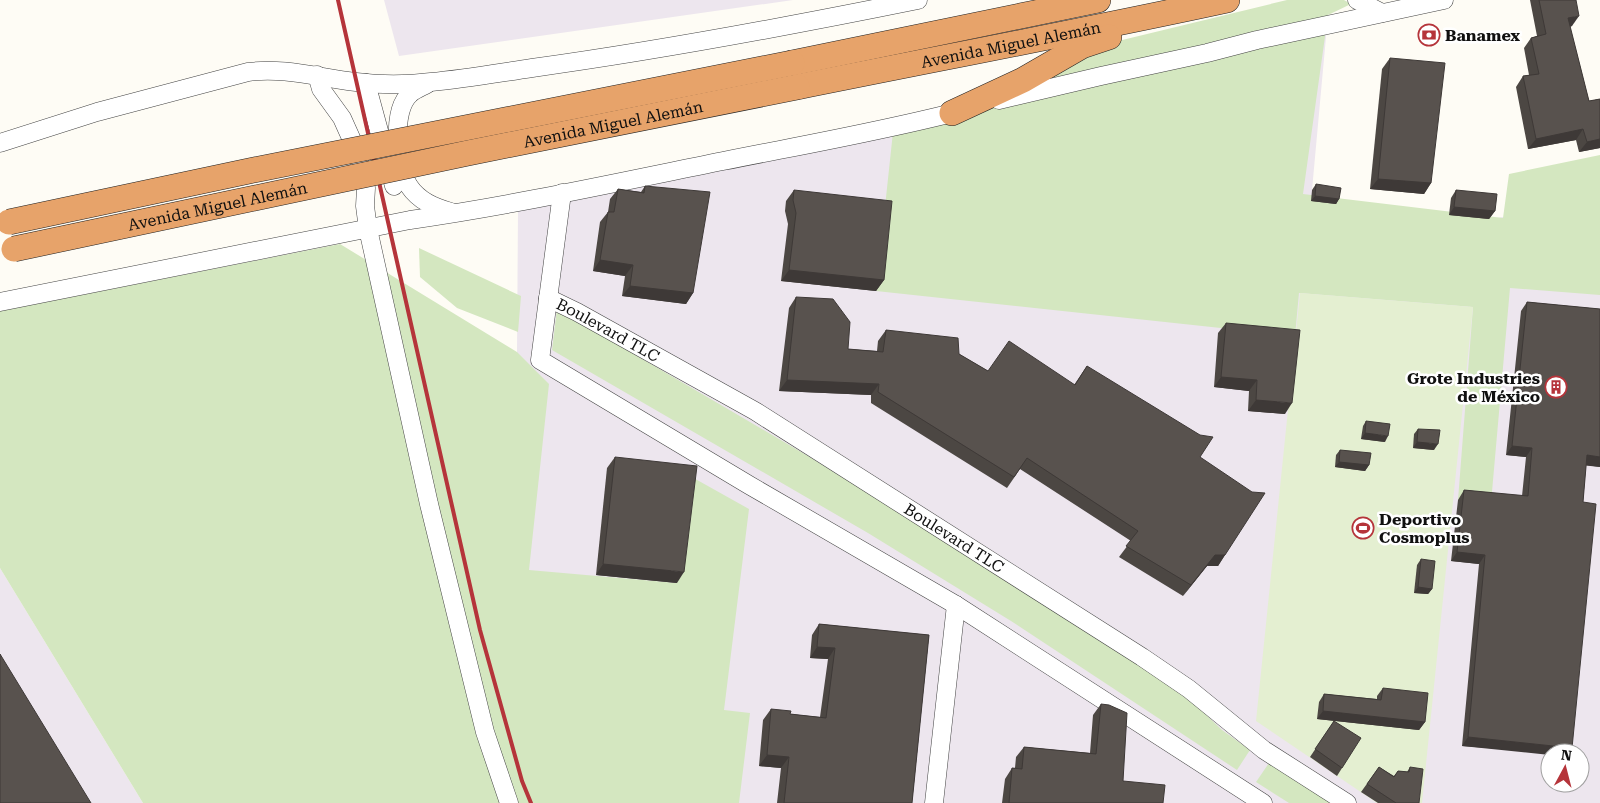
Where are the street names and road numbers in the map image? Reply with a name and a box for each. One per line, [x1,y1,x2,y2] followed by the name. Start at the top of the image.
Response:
[919,18,1102,72] street label: Avenida Miguel Alemán
[522,97,705,152] street label: Avenida Miguel Alemán
[126,178,309,235] street label: Avenida Miguel Alemán
[553,295,663,366] street label: Boulevard TLC
[901,499,1007,577] street label: Boulevard TLC

